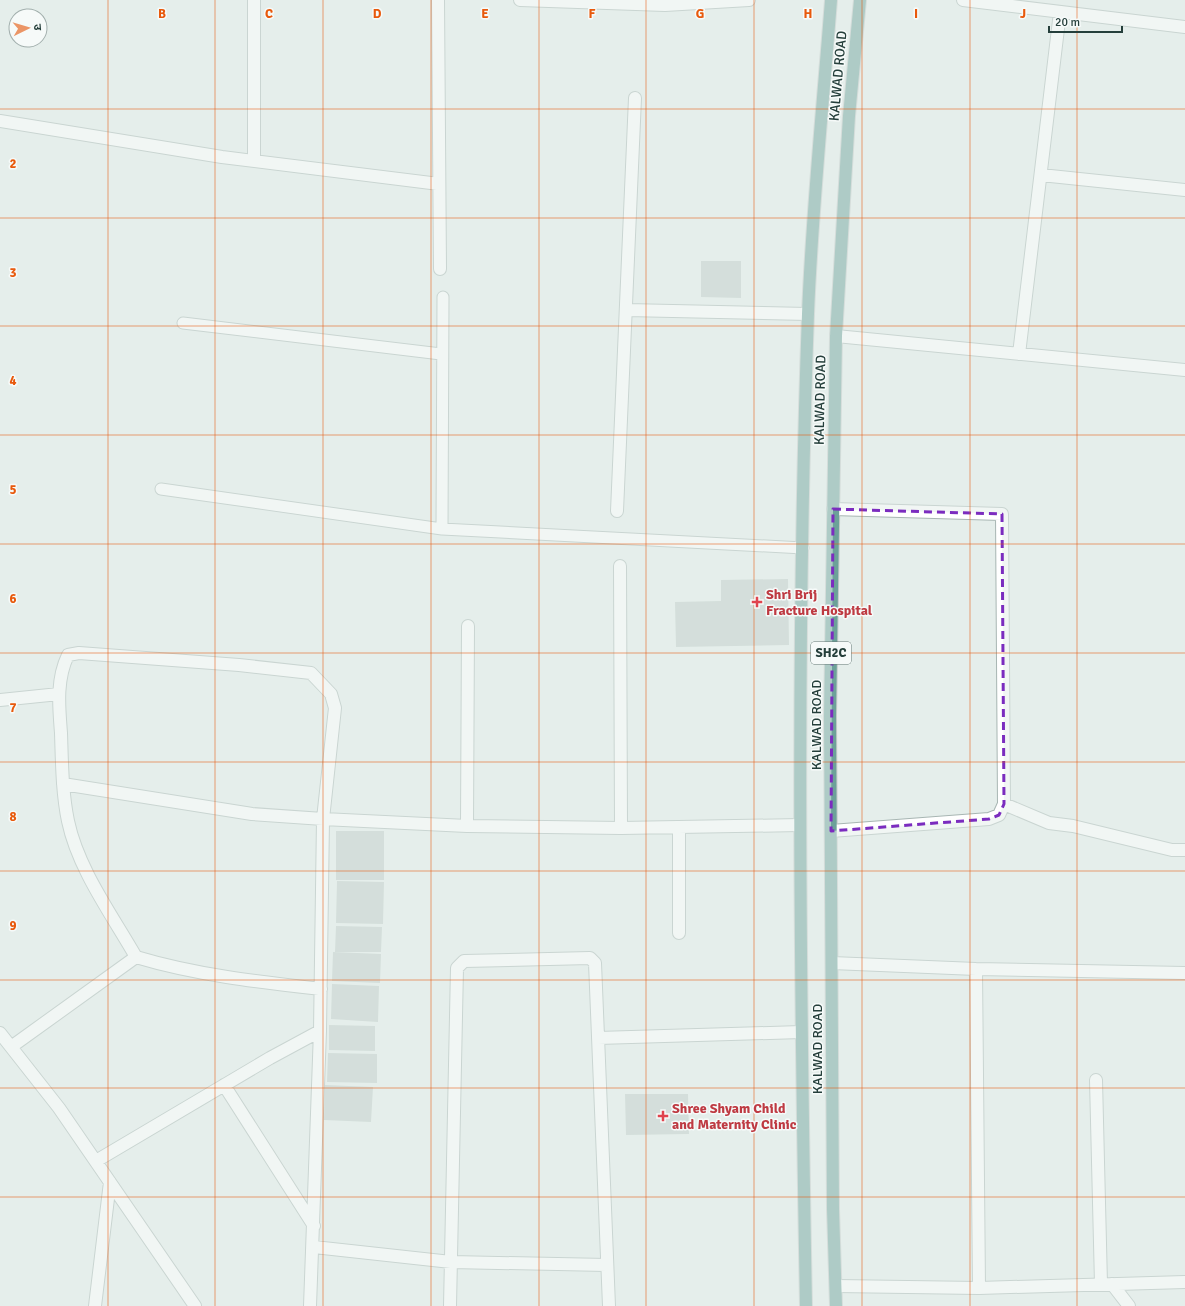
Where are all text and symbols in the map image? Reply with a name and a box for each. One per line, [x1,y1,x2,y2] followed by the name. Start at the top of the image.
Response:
[158,6,166,22] text: B
[265,6,273,22] text: C
[373,6,382,22] text: D
[481,6,489,22] text: E
[589,6,596,22] text: F
[696,6,704,22] text: G
[804,6,812,22] text: H
[914,6,918,22] text: I
[1020,6,1026,22] text: J
[8,8,48,48] north arrow
[1049,8,1122,34] scale bar
[1055,15,1080,30] text: 20 m
[31,23,44,32] text: उ
[826,30,850,122] street label: KALWAD ROAD
[9,156,17,172] text: 2
[9,265,17,281] text: 3
[811,355,829,445] street label: KALWAD ROAD
[9,373,17,389] text: 4
[9,482,17,498] text: 5
[766,586,873,619] place label: Shri Brij Fracture Hospital
[9,591,17,607] text: 6
[751,596,763,608] marker: Shri Brij Fracture Hospital
[811,642,851,664] road number: SH2C
[808,680,825,770] street label: KALWAD ROAD
[9,700,17,716] text: 7
[9,809,17,825] text: 8
[9,918,17,934] text: 9
[809,1004,826,1094] street label: KALWAD ROAD
[672,1100,797,1133] place label: Shree Shyam Child and Maternity Clinic
[657,1110,669,1122] marker: Shree Shyam Child and Maternity Clinic

